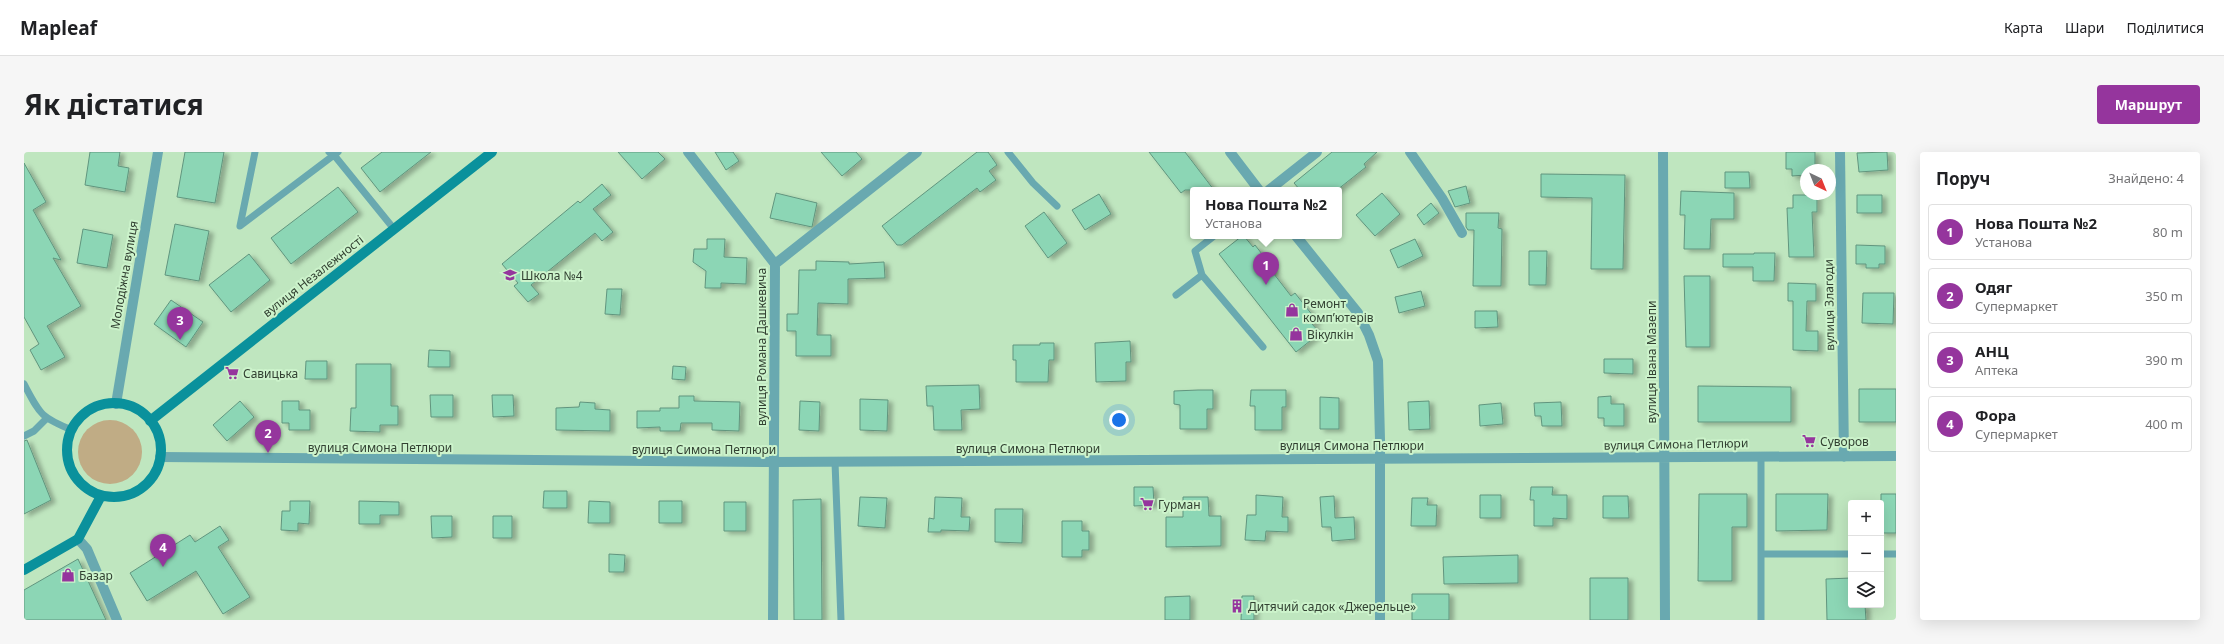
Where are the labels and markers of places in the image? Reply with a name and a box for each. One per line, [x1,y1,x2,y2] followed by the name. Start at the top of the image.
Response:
[1253,252,1279,285] pin: 1
[502,267,518,283] school or university icon: Школа №4
[521,267,583,284] place label: Школа №4
[1303,295,1374,326] place label: Ремонт комп’ютерів
[1284,302,1300,318] shop icon: Ремонт комп’ютерів
[167,307,193,340] pin: 3
[1288,326,1304,342] shop icon: Вікулкін
[1307,326,1354,343] place label: Вікулкін
[224,365,240,381] supermarket icon: Савицька
[243,365,298,382] place label: Савицька
[255,420,281,453] pin: 2
[1801,433,1817,449] supermarket icon: Суворов
[1820,433,1869,450] place label: Суворов
[1139,496,1155,512] supermarket icon: Гурман
[1158,496,1201,513] place label: Гурман
[150,534,176,567] pin: 4
[60,567,76,583] shop icon: Базар
[79,567,113,584] place label: Базар
[1229,598,1245,614] building icon: Дитячий садок «Джерельце»
[1248,598,1416,615] place label: Дитячий садок «Джерельце»

